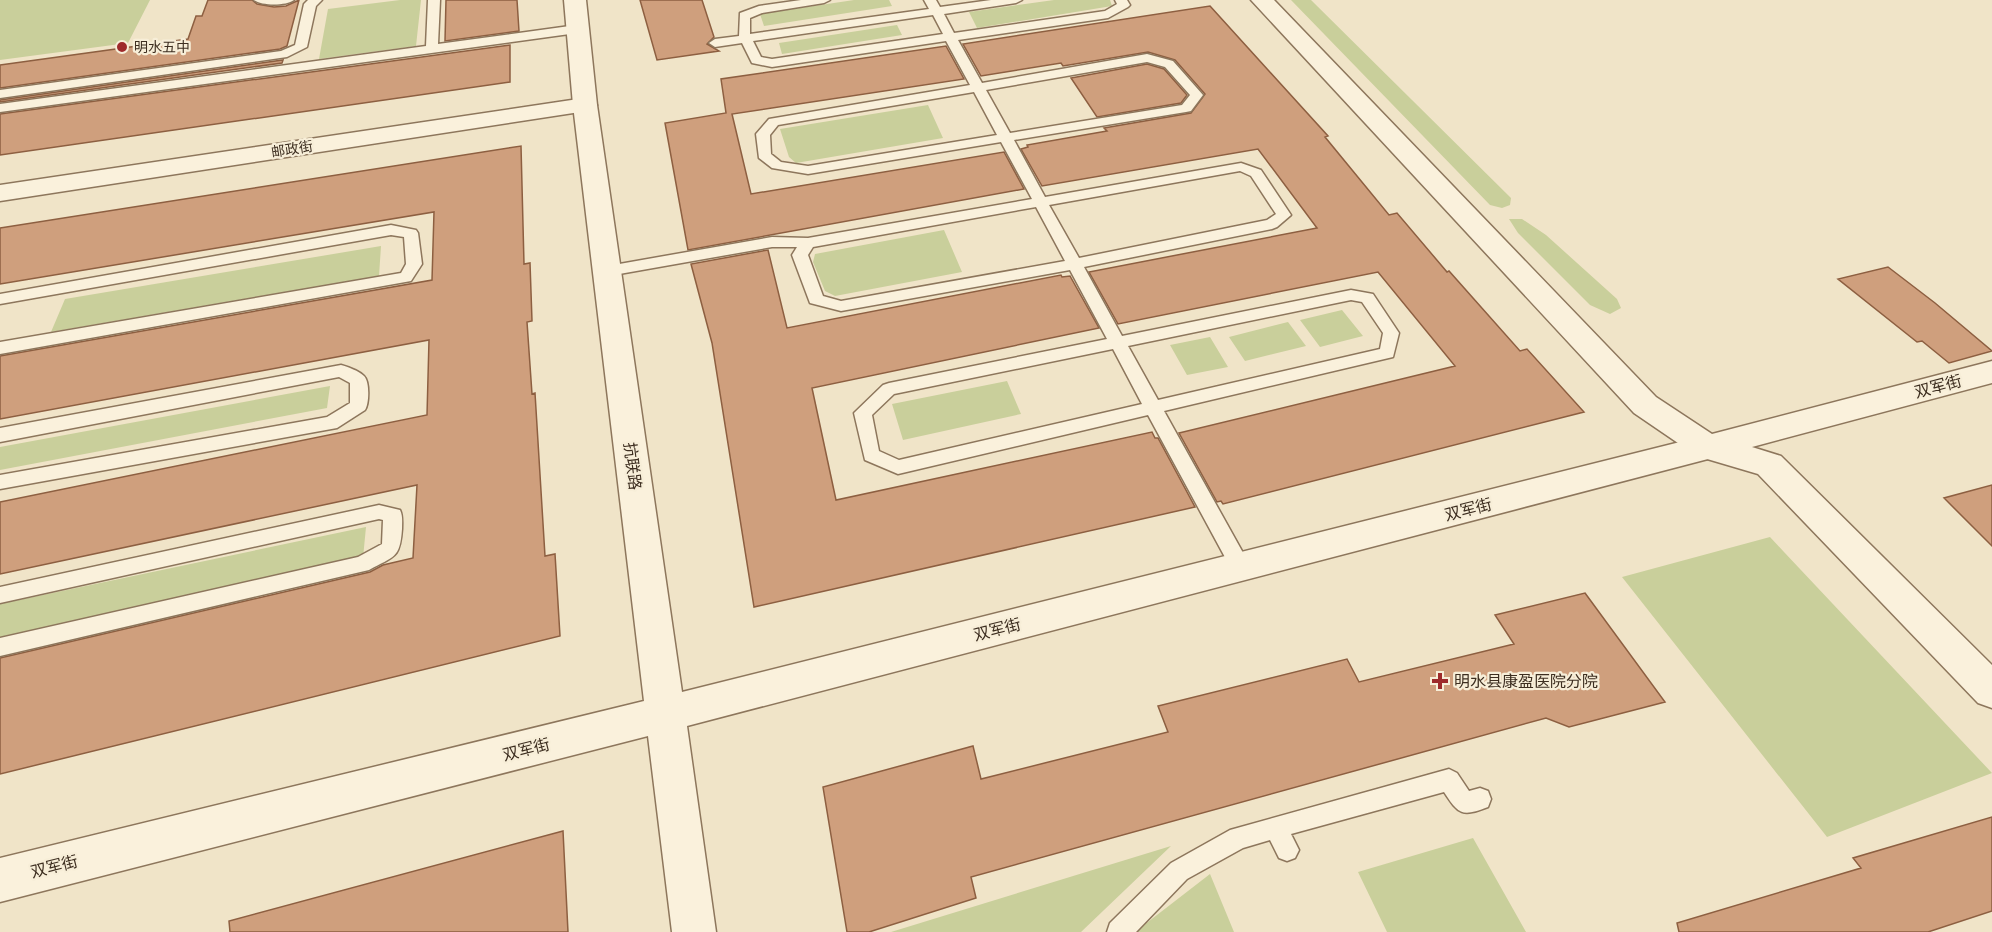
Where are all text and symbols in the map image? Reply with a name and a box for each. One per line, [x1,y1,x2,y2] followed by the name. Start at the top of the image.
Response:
[134,39,190,55] place label: 明水五中
[115,40,129,54] marker: 明水五中
[270,138,314,160] street label: 邮政街
[1912,371,1964,402] street label: 双军街
[620,441,645,491] street label: 抗联路
[1443,494,1494,525] street label: 双军街
[972,614,1023,645] street label: 双军街
[1431,672,1449,690] marker: 明水县康盈医院分院
[1454,672,1598,691] place label: 明水县康盈医院分院
[501,734,552,765] street label: 双军街
[29,851,80,882] street label: 双军街

